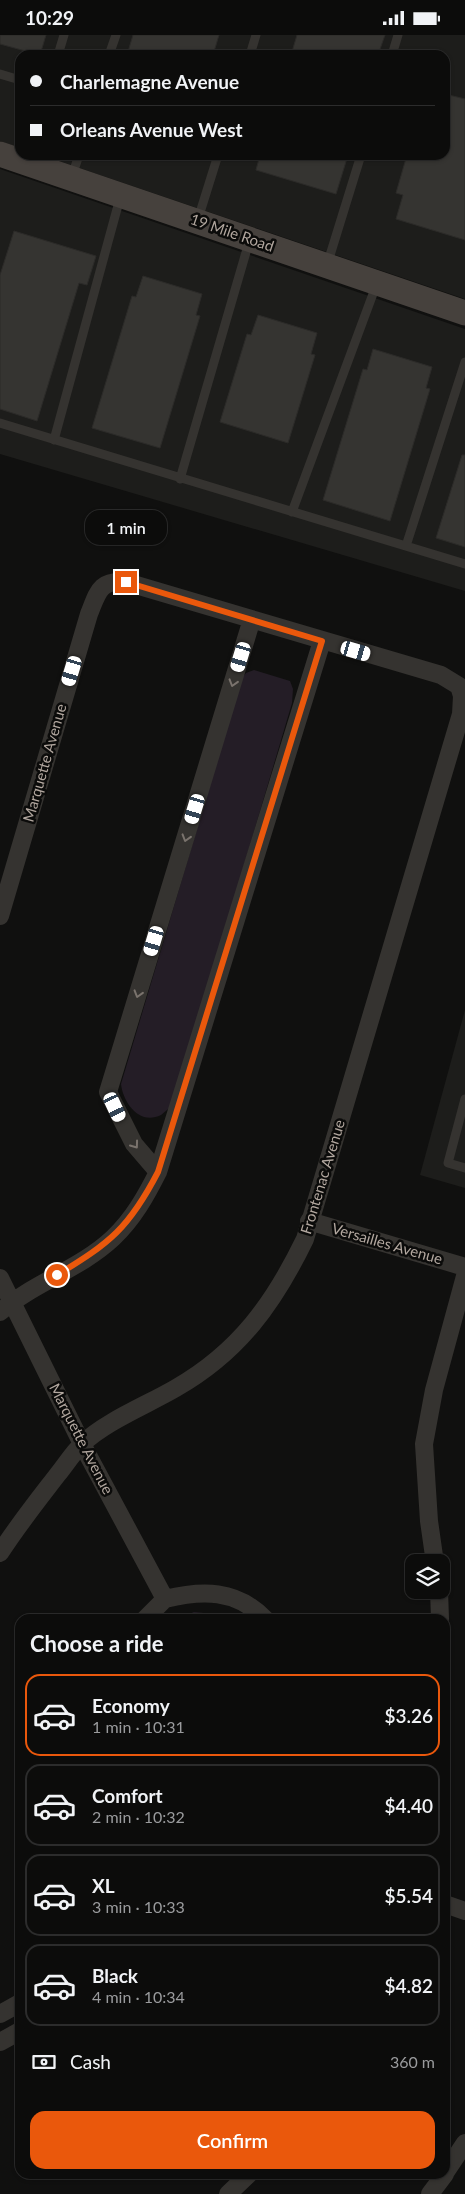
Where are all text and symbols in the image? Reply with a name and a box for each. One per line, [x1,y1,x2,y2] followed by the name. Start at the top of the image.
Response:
[25,6,74,29] text: 10:29
[60,70,239,93] text: Charlemagne Avenue
[60,118,243,141] text: Orleans Avenue West
[188,209,276,255] street label: 19 Mile Road
[85,509,167,545] callout: 1 min
[106,518,146,537] text: 1 min
[115,571,137,593] route end
[229,640,252,674] car
[339,640,372,662] car
[60,654,83,688] car
[229,678,239,686] one-way arrow
[19,701,70,824] street label: Marquette Avenue
[183,792,206,826] car
[181,834,191,842] one-way arrow
[142,924,165,958] car
[134,989,144,997] one-way arrow
[101,1090,128,1124] car
[296,1117,348,1236] street label: Frontenac Avenue
[130,1139,138,1148] one-way arrow
[330,1219,445,1267] street label: Versailles Avenue
[46,1264,68,1286] route start
[46,1380,118,1497] street label: Marquette Avenue
[405,1554,450,1599] map controls
[405,1554,450,1599] button: layers
[30,1630,164,1657] text: Choose a ride
[32,1693,77,1738] icon: car
[92,1694,170,1717] text: Economy
[384,1704,433,1727] text: $3.26
[92,1717,185,1736] text: 1 min · 10:31
[32,1783,77,1828] icon: car
[92,1784,163,1807] text: Comfort
[384,1794,433,1817] text: $4.40
[92,1807,185,1826] text: 2 min · 10:32
[32,1873,77,1918] icon: car
[92,1874,115,1897] text: XL
[384,1884,433,1907] text: $5.54
[92,1897,185,1916] text: 3 min · 10:33
[32,1963,77,2008] icon: car
[92,1964,138,1987] text: Black
[384,1974,433,1997] text: $4.82
[92,1987,185,2006] text: 4 min · 10:34
[30,2048,58,2076] icon: cash
[70,2050,111,2073] text: Cash
[390,2052,435,2071] text: 360 m
[30,2111,435,2169] button: Confirm

